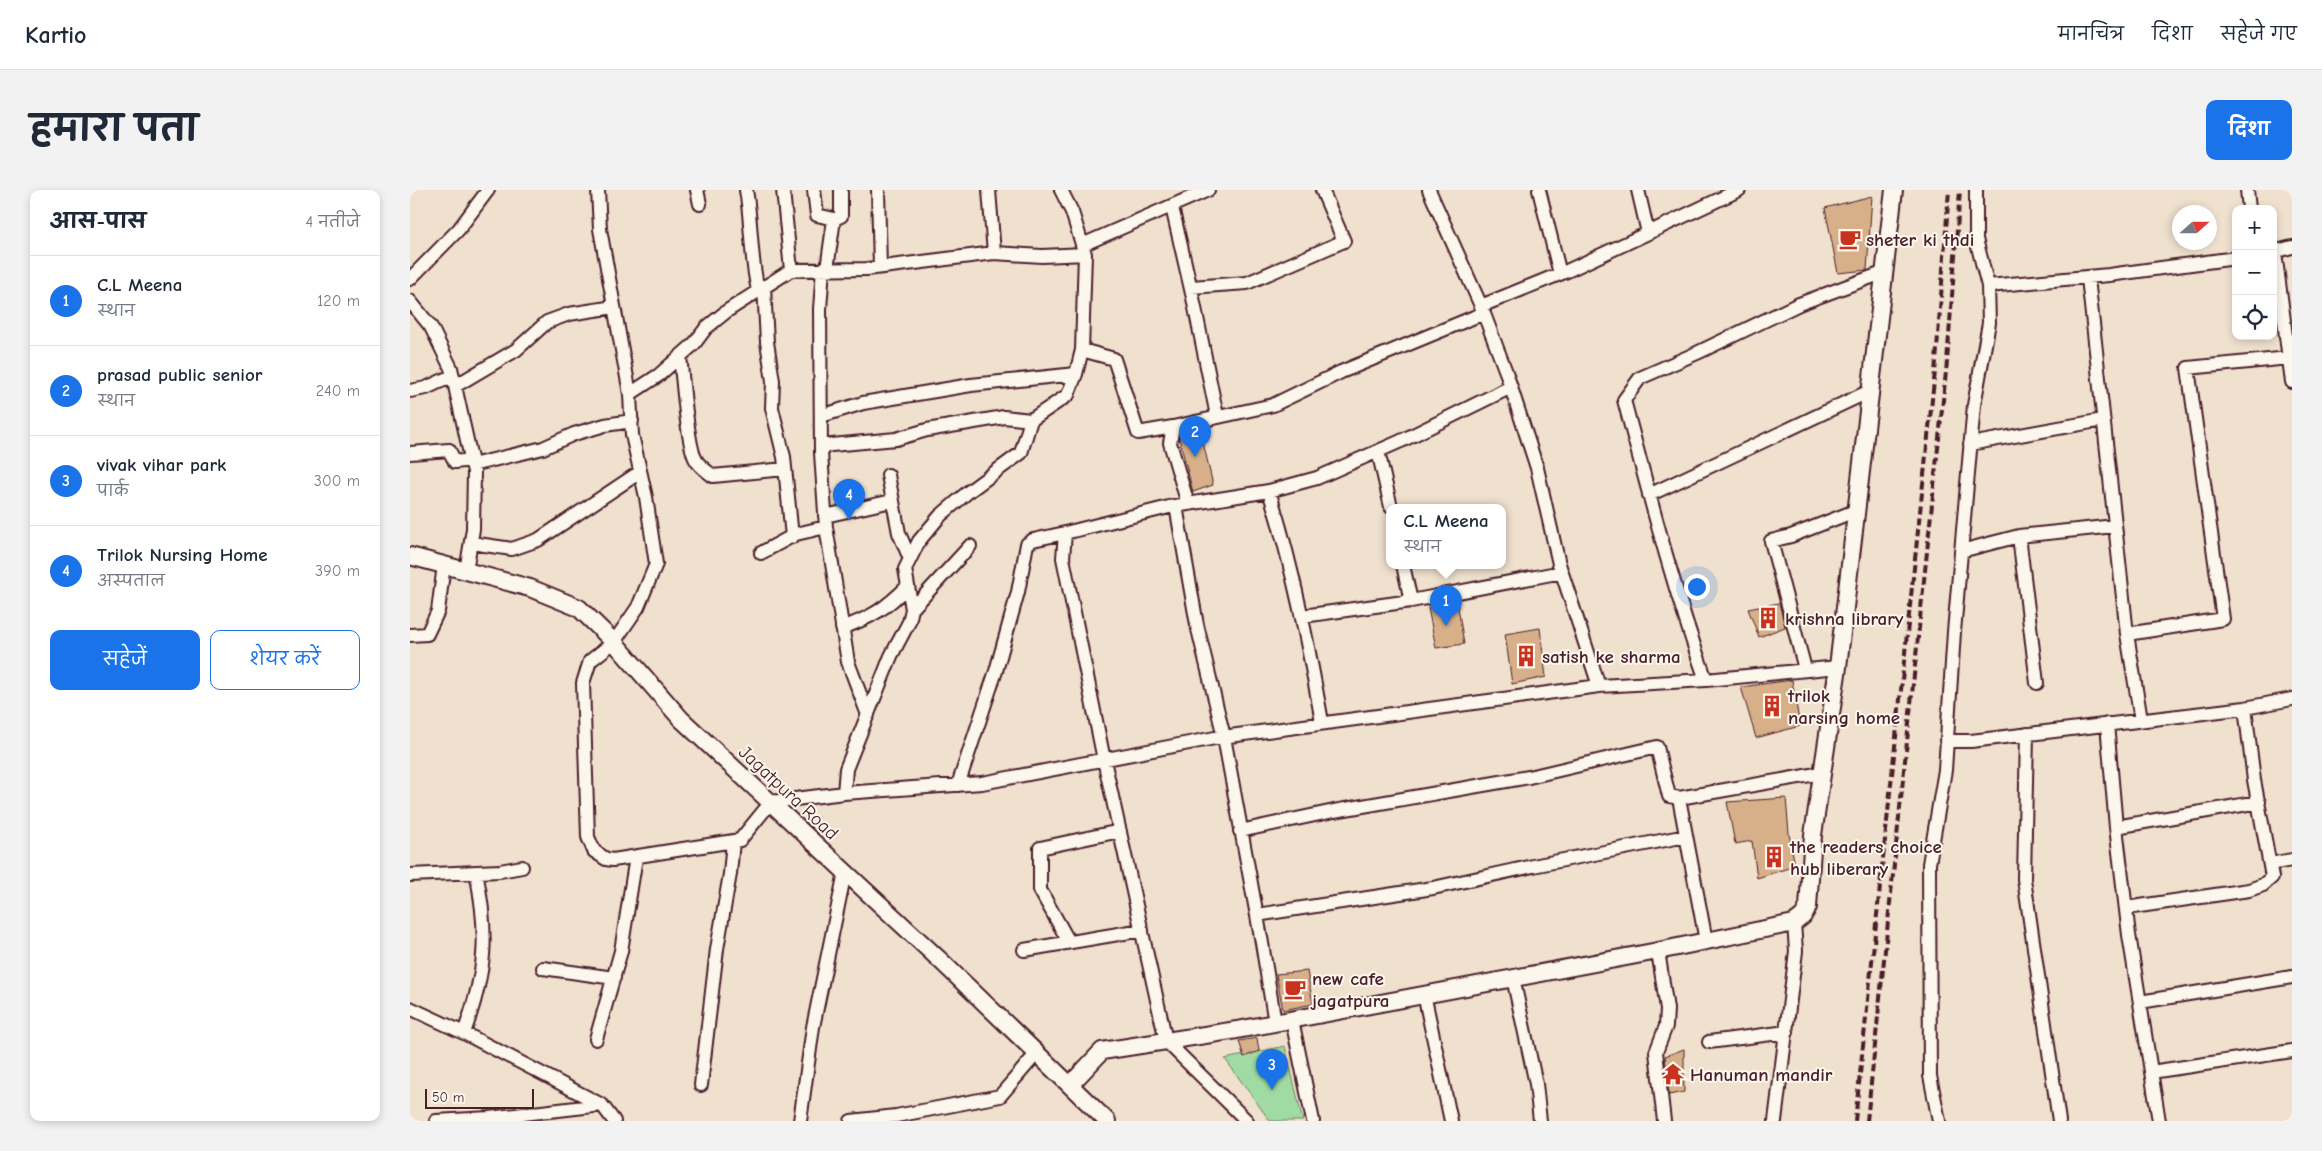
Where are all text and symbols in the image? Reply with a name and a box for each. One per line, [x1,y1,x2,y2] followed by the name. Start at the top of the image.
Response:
[25,21,87,49] text: Kartio
[2058,24,2124,45] text: मानचित्र
[2152,24,2193,45] text: दिशा
[2221,24,2297,45] text: सहेजे गए
[2206,100,2292,160] button: दिशा
[30,108,198,149] text: हमारा पता
[2172,205,2217,250] north arrow
[2232,205,2277,340] map controls
[2232,205,2277,250] button: +
[50,209,146,233] text: आस-पास
[305,213,360,231] text: 4 नतीजे
[1837,226,1863,252] cafe icon: sheter ki thdi
[1866,229,1974,251] place label: sheter ki thdi
[2232,250,2277,295] button: −
[97,274,182,296] text: C.L Meena
[63,292,69,310] text: 1
[317,292,360,310] text: 120 m
[2232,295,2277,340] button: locate
[97,302,135,320] text: स्थान
[97,364,262,386] text: prasad public senior
[62,382,70,400] text: 2
[316,382,360,400] text: 240 m
[97,392,135,410] text: स्थान
[1179,416,1211,457] pin: 2
[97,454,226,476] text: vivak vihar park
[62,472,70,490] text: 3
[314,472,360,490] text: 300 m
[833,479,865,520] pin: 4
[97,482,128,500] text: पार्क
[1386,504,1506,569] popup
[1403,510,1489,532] text: C.L Meena
[1403,538,1441,556] text: स्थान
[97,544,267,566] text: Trilok Nursing Home
[62,562,70,580] text: 4
[315,562,360,580] text: 390 m
[97,572,165,590] text: अस्पताल
[1684,574,1710,600] your location
[1430,585,1462,626] pin: 1
[1755,605,1781,631] building icon: krishna library
[1785,608,1904,630] place label: krishna library
[50,630,200,690] button: सहेजें
[210,630,360,690] button: शेयर करें
[1513,643,1539,669] building icon: satish ke sharma
[1542,646,1681,668] place label: satish ke sharma
[1787,685,1900,729] place label: trilok narsing home
[1759,693,1785,719] building icon: trilok narsing home
[734,741,843,844] street label: Jagatpura Road
[1789,836,1942,880] place label: the readers choice hub liberary
[1761,844,1787,870] building icon: the readers choice hub liberary
[1310,968,1389,1012] place label: new cafe jagatpura
[1282,976,1308,1002] cafe icon: new cafe jagatpura
[1256,1049,1288,1090] pin: 3
[1660,1061,1686,1087] temple icon: Hanuman mandir
[1690,1064,1833,1086] place label: Hanuman mandir
[425,1086,534,1109] scale bar
[432,1089,464,1106] text: 50 m

